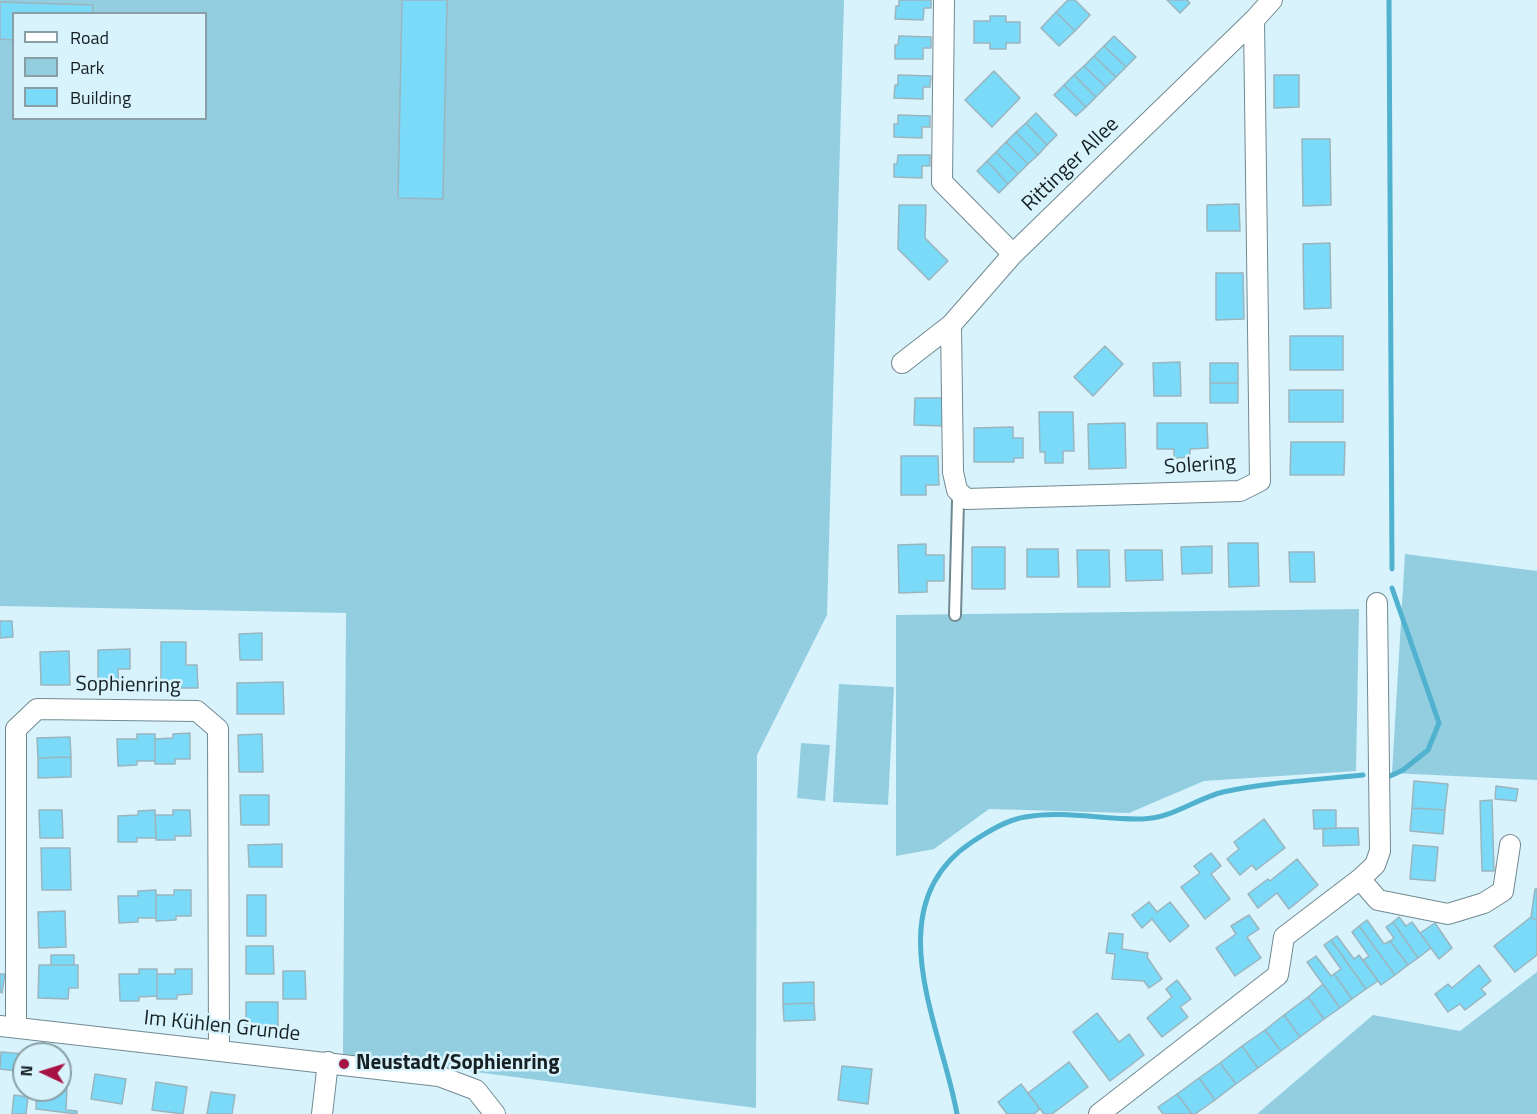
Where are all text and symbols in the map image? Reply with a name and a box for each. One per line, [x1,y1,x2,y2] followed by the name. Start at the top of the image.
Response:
[12,12,207,120] legend
[70,24,109,51] text: Road
[70,54,104,81] text: Park
[70,84,131,111] text: Building
[1017,113,1125,217] street label: Rittinger Allee
[1163,451,1237,481] street label: Solering
[75,672,181,700] street label: Sophienring
[143,1006,301,1048] street label: Im Kühlen Grunde
[12,1042,72,1102] north arrow
[356,1051,559,1077] place label: Neustadt/Sophienring
[337,1057,351,1071] marker: Neustadt/Sophienring
[14,1065,38,1077] text: N

